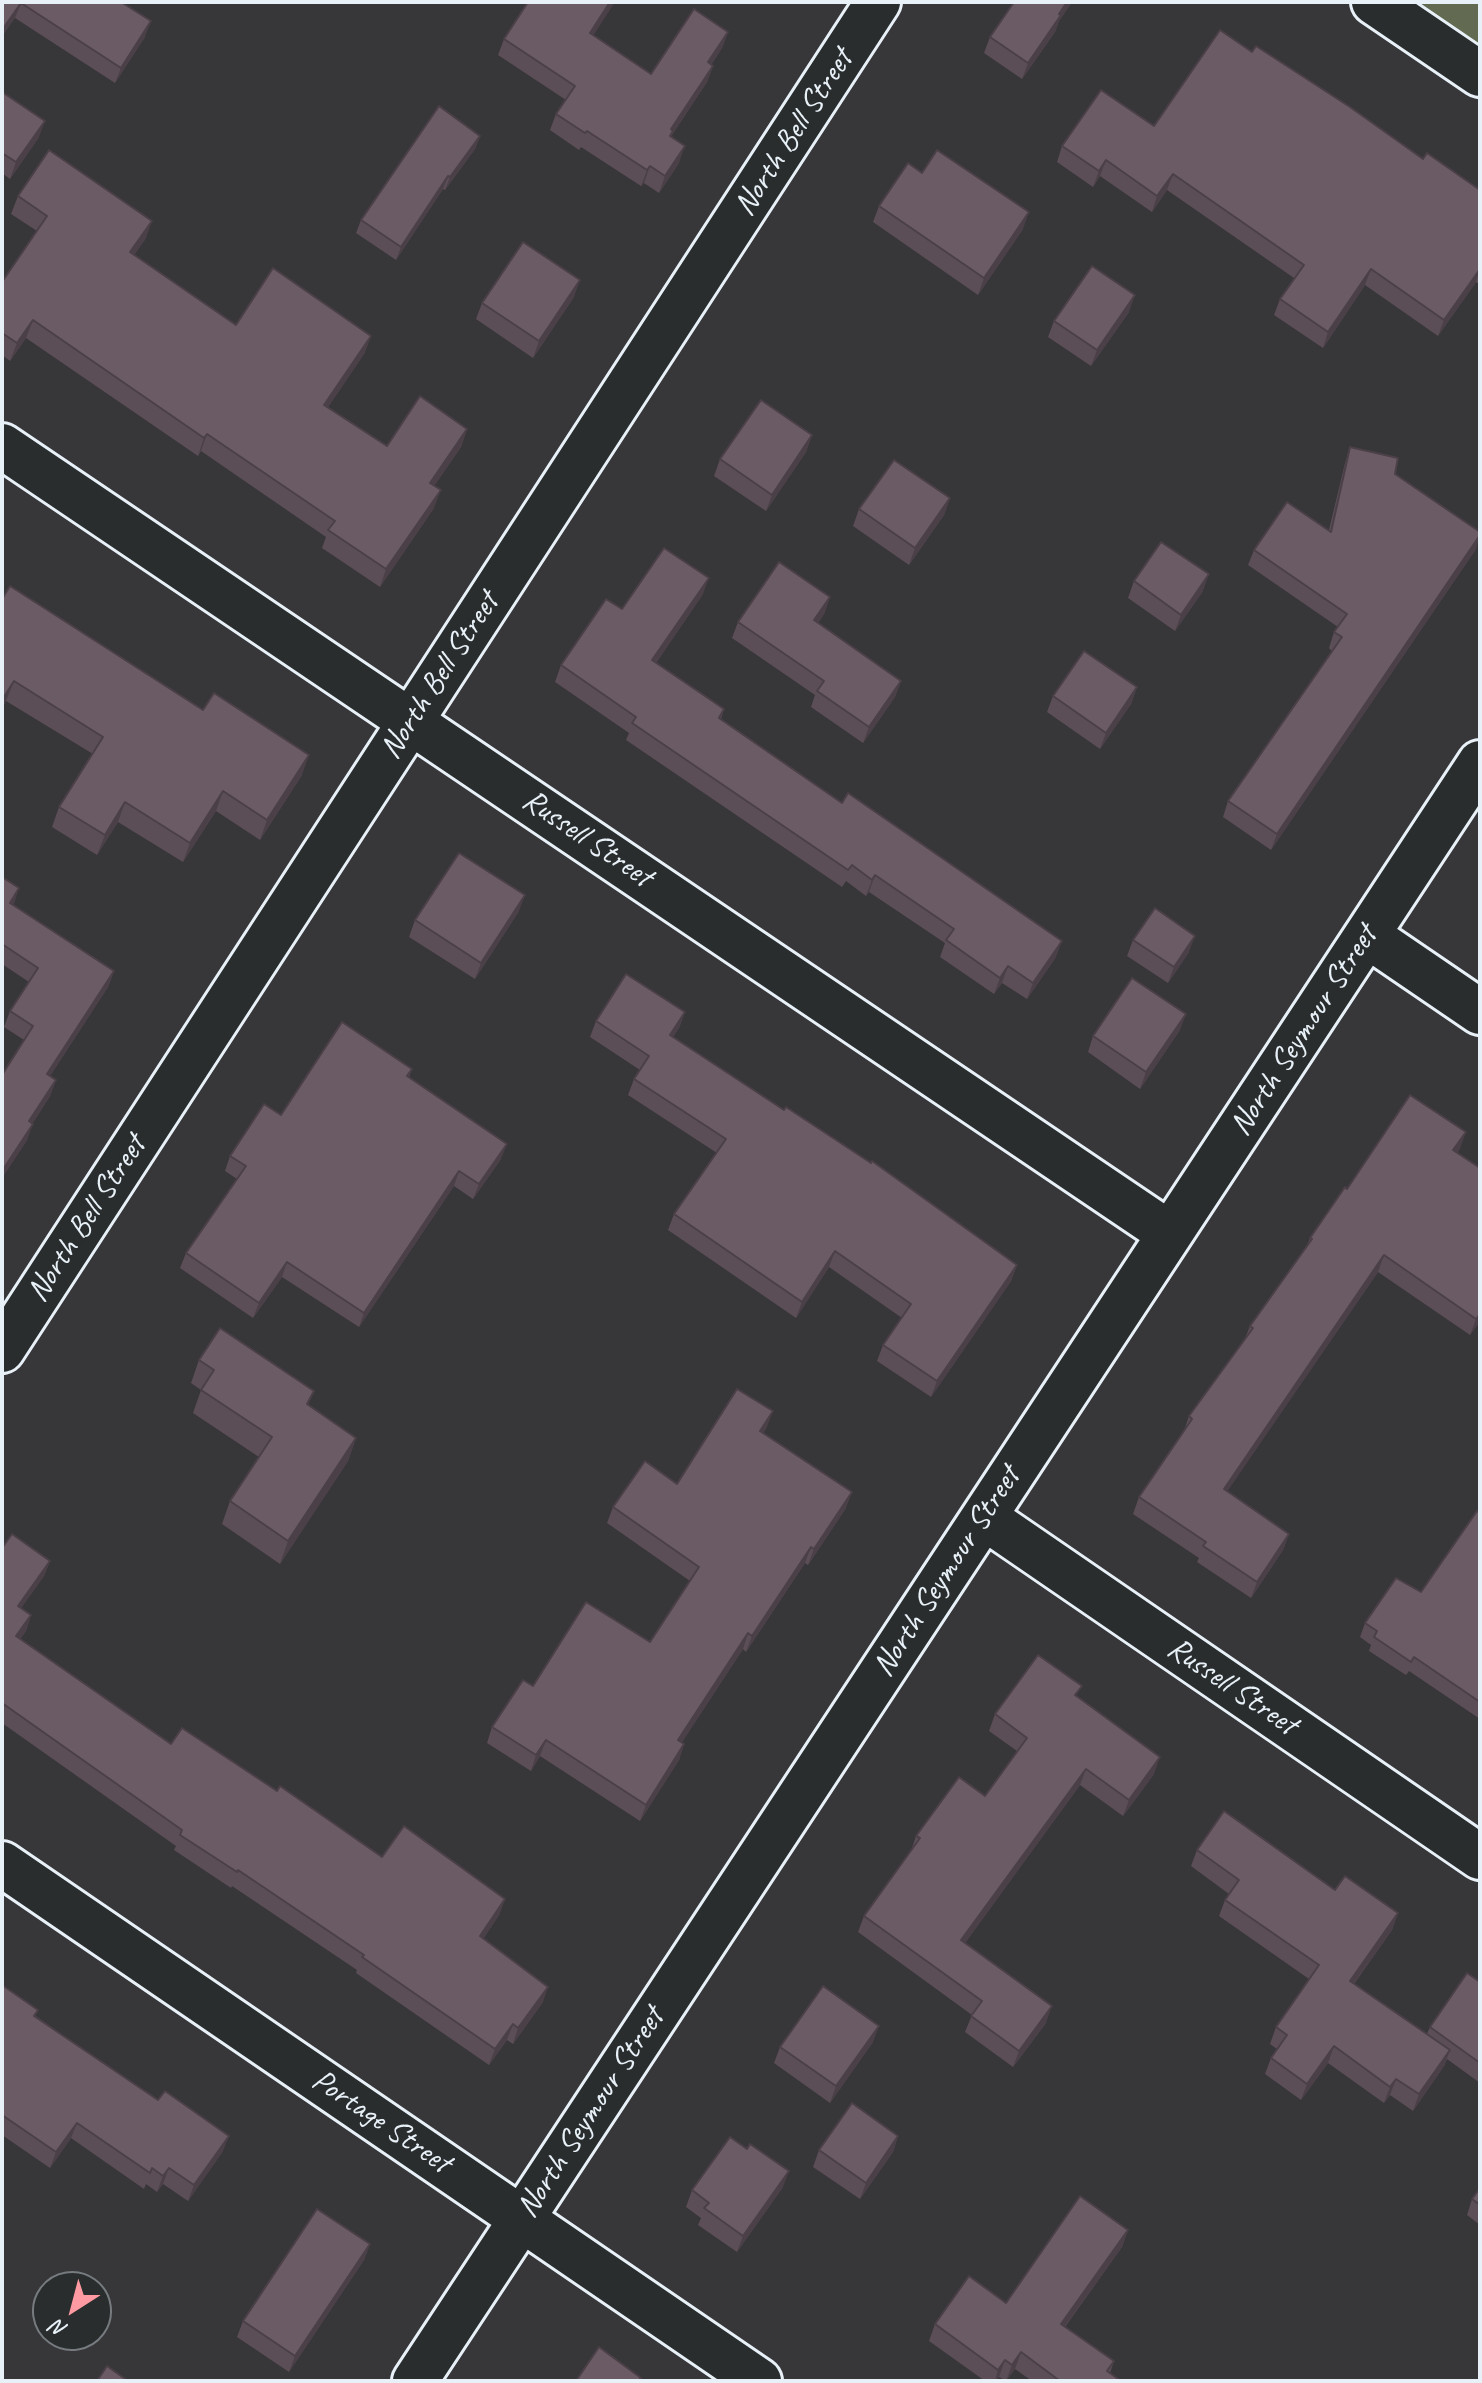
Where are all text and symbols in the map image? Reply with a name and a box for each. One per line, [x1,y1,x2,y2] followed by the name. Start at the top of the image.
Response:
[726,43,862,223] street label: North Bell Street
[372,586,508,766] street label: North Bell Street
[515,782,659,896] street label: Russell Street
[1222,919,1386,1143] street label: North Seymour Street
[19,1129,155,1309] street label: North Bell Street
[865,1460,1029,1684] street label: North Seymour Street
[1160,1630,1304,1744] street label: Russell Street
[509,2001,673,2225] street label: North Seymour Street
[304,2062,458,2182] street label: Portage Street
[32,2271,112,2351] north arrow
[45,2313,73,2344] text: N

